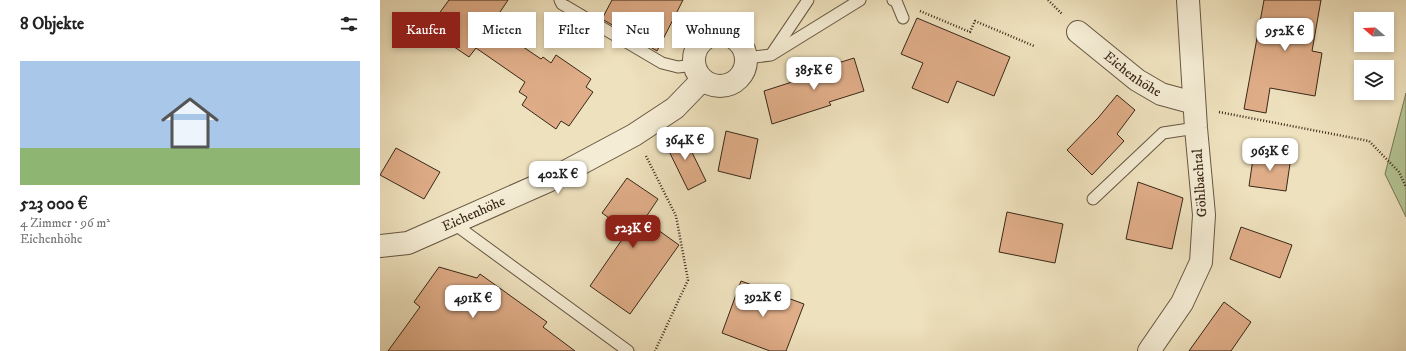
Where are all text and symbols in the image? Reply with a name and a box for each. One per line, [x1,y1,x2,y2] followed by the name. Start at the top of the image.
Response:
[392,12,460,48] chip: Kaufen
[468,12,536,48] chip: Mieten
[544,12,604,48] chip: Filter
[612,12,664,48] chip: Neu
[672,12,754,48] chip: Wohnung
[1354,12,1394,52] north arrow
[1354,12,1394,100] map controls
[20,13,84,35] text: 8 Objekte
[338,13,360,35] icon: filters
[1252,18,1318,52] pin: 952K €
[1266,23,1304,39] text: 952K €
[1100,47,1165,101] street label: Eichenhöhe
[781,57,847,91] pin: 385K €
[1354,60,1394,100] button: layers
[795,62,833,78] text: 385K €
[154,87,226,159] icon: home
[652,127,718,161] pin: 364K €
[666,132,704,148] text: 364K €
[1237,138,1303,172] pin: 963K €
[1251,143,1289,159] text: 963K €
[1189,147,1211,218] street label: Göhlbachtal
[525,161,591,195] pin: 402K €
[538,166,578,182] text: 402K €
[439,192,508,236] street label: Eichenhöhe
[20,193,88,215] text: 523 000 €
[20,215,110,231] text: 4 Zimmer · 96 m²
[600,215,666,249] pin: 523K €
[614,220,652,236] text: 523K €
[20,231,82,247] text: Eichenhöhe
[730,284,796,318] pin: 392K €
[440,285,506,319] pin: 491K €
[744,289,782,305] text: 392K €
[454,290,492,306] text: 491K €

